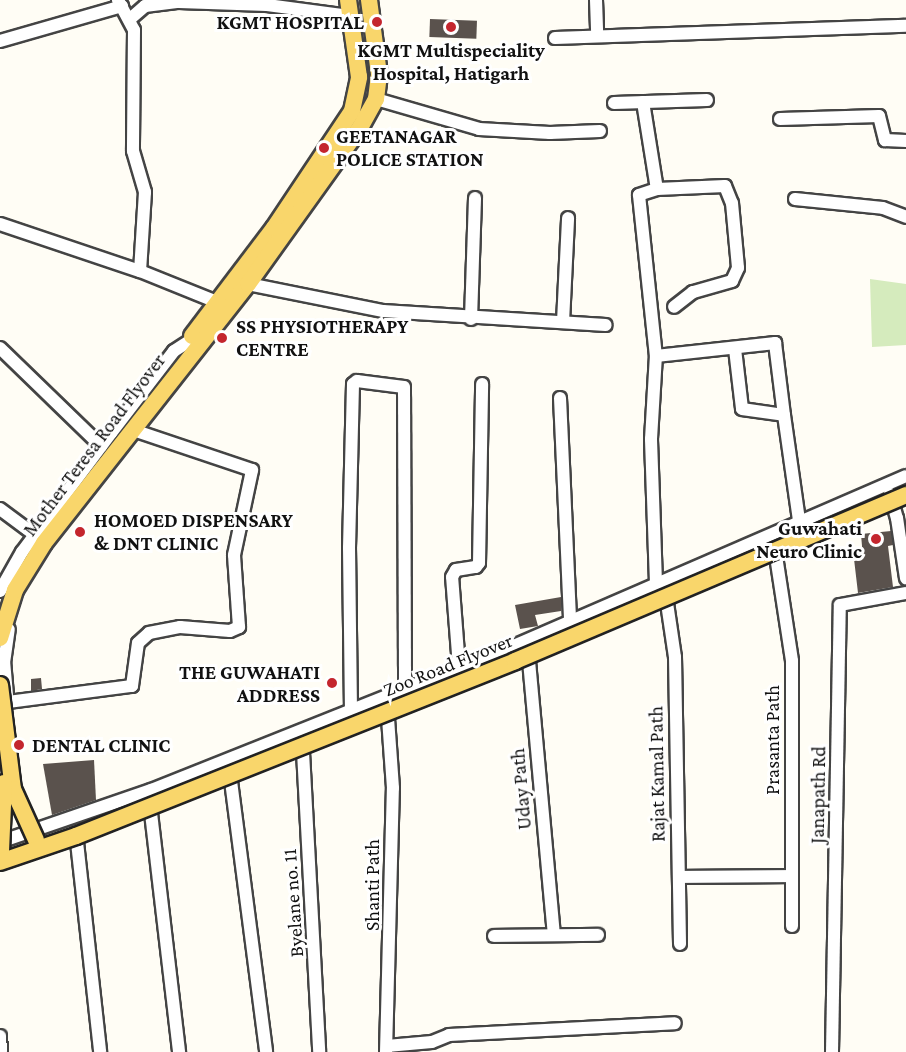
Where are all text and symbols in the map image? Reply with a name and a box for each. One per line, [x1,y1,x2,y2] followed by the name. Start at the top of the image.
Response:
[216,10,364,34] place label: KGMT HOSPITAL
[368,13,386,31] marker: KGMT HOSPITAL
[442,18,460,36] marker: KGMT Multispeciality Hospital, Hatigarh
[357,38,545,85] place label: KGMT Multispeciality Hospital, Hatigarh
[336,124,484,171] place label: GEETANAGAR POLICE STATION
[317,141,331,155] marker: GEETANAGAR POLICE STATION
[236,314,408,361] place label: SS PHYSIOTHERAPY CENTRE
[213,329,231,347] marker: SS PHYSIOTHERAPY CENTRE
[18,349,170,541] street label: Mother Teresa Road Flyover
[94,508,293,555] place label: HOMOED DISPENSARY & DNT CLINIC
[756,516,862,563] place label: Guwahati Neuro Clinic
[71,523,89,541] marker: HOMOED DISPENSARY & DNT CLINIC
[867,530,885,548] marker: Guwahati Neuro Clinic
[380,628,516,702] street label: Zoo Road Flyover
[179,660,320,707] place label: THE GUWAHATI ADDRESS
[325,676,339,690] marker: THE GUWAHATI ADDRESS
[760,685,784,795] street label: Prasanta Path
[644,706,670,842] street label: Rajat Kamal Path
[32,733,170,757] place label: DENTAL CLINIC
[10,736,28,754] marker: DENTAL CLINIC
[805,746,831,844] street label: Janapath Rd
[505,747,537,831] street label: Uday Path
[360,839,384,931] street label: Shanti Path
[277,848,309,958] street label: Byelane no. 11

